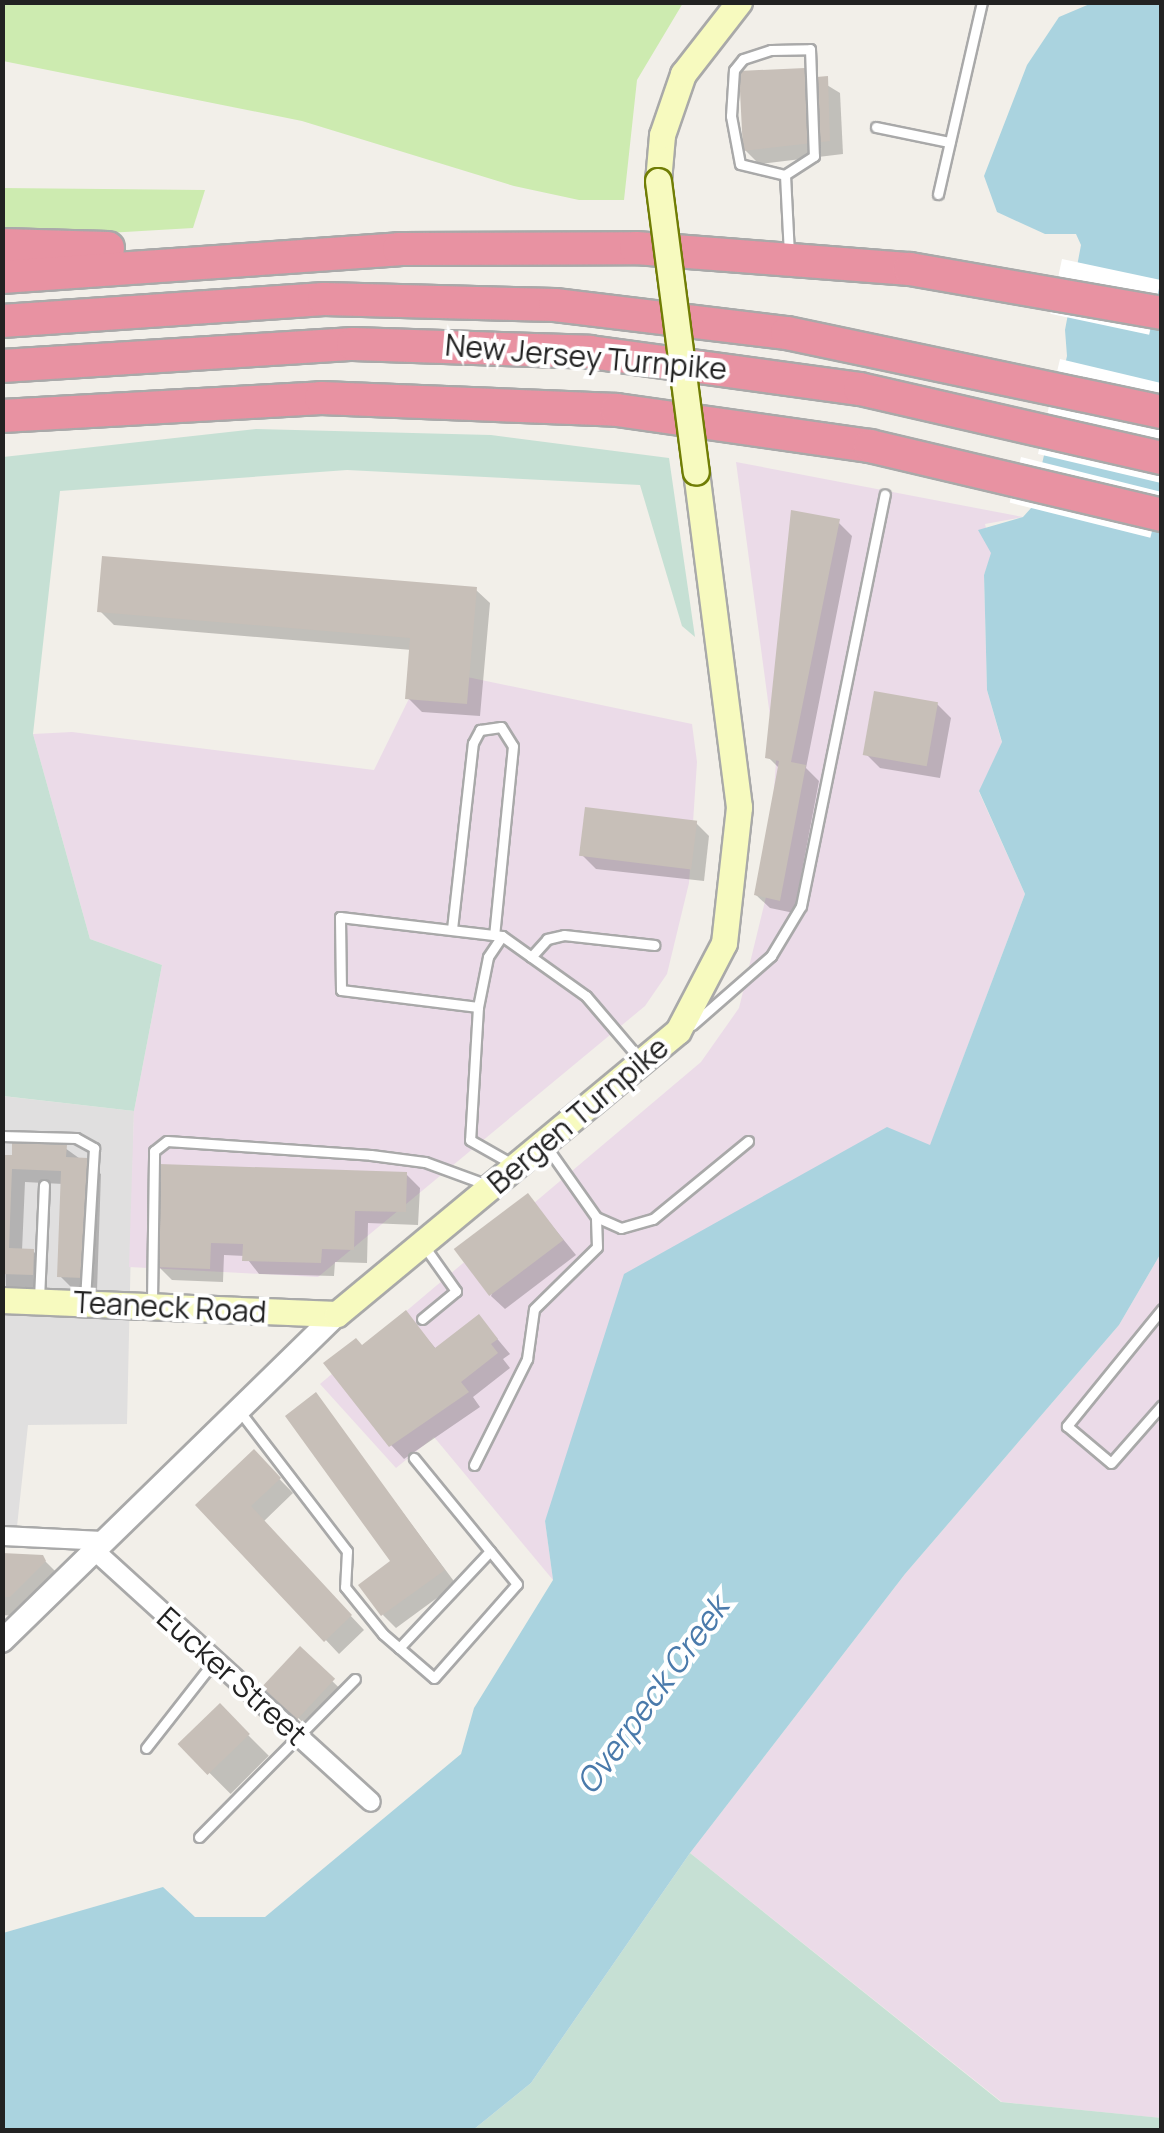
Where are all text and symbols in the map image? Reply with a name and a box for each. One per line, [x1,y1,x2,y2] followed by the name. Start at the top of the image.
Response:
[444,327,728,387] street label: New Jersey Turnpike
[480,1029,676,1201] street label: Bergen Turnpike
[73,1284,267,1330] street label: Teaneck Road
[568,1589,736,1801] water label: Overpeck Creek
[150,1600,314,1752] street label: Eucker Street

